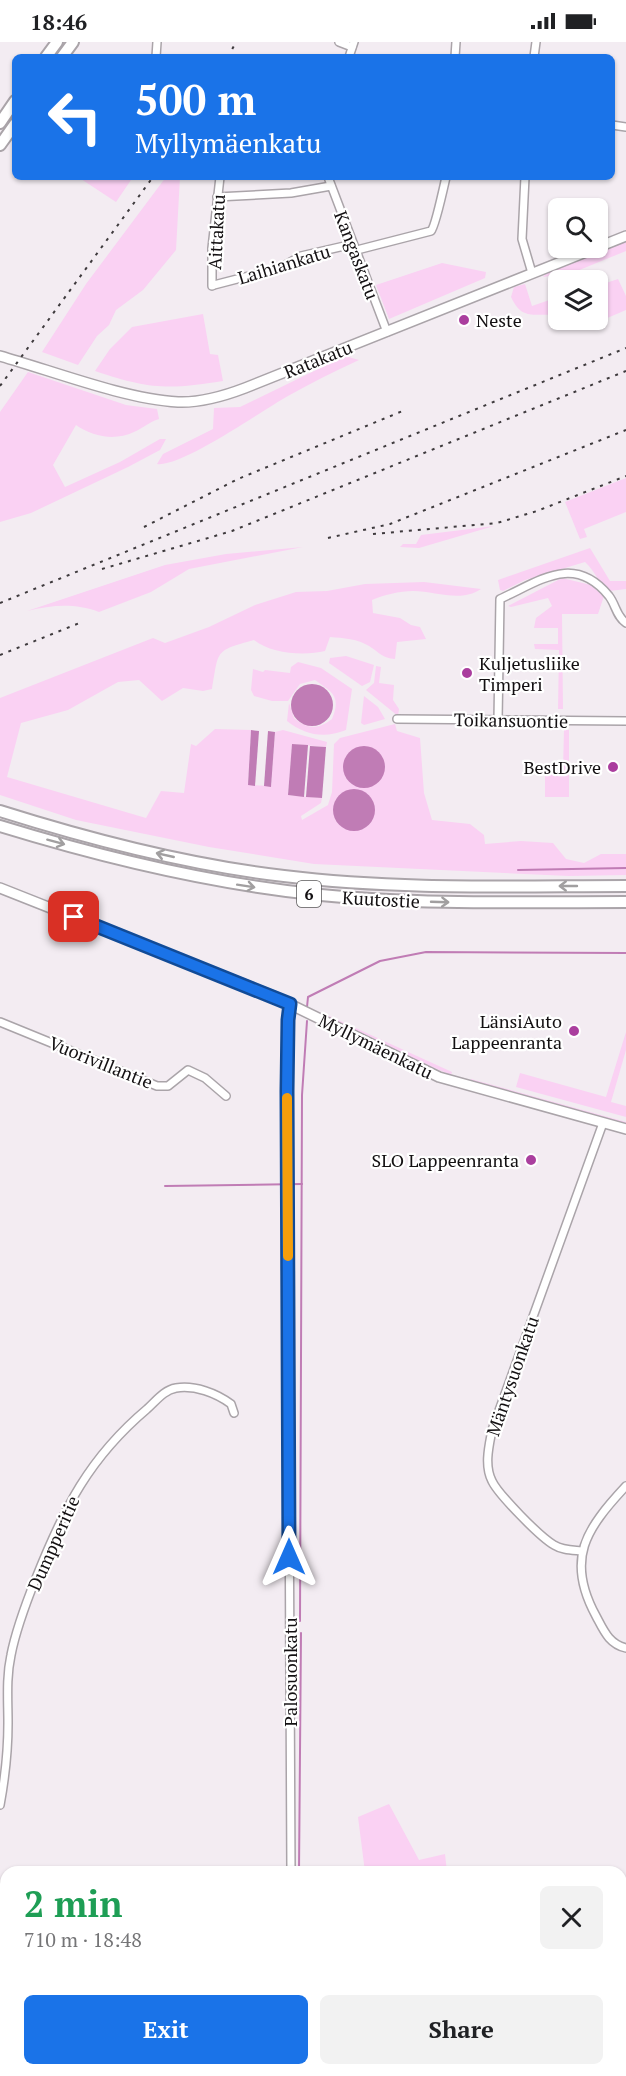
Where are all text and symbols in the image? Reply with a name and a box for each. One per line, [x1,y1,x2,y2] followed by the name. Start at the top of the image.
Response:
[30,7,87,36] text: 18:46
[135,71,256,127] text: 500 m
[36,78,114,156] icon: left
[135,125,322,161] text: Myllymäenkatu
[202,194,230,270] street label: Aittakatu
[548,198,608,330] map controls
[548,198,608,258] button: search
[329,207,385,303] street label: Kangaskatu
[235,239,333,289] street label: Laihiankatu
[548,270,608,330] button: layers
[476,308,522,332] place label: Neste
[457,313,471,327] marker: Neste
[280,334,356,384] street label: Ratakatu
[479,651,580,696] place label: Kuljetusliike Timperi
[460,666,474,680] marker: Kuljetusliike Timperi
[454,707,568,733] street label: Toikansuontie
[523,755,601,779] place label: BestDrive
[606,760,620,774] marker: BestDrive
[46,837,65,849] one-way arrow
[156,848,175,860] one-way arrow
[236,880,256,891] one-way arrow
[558,880,578,892] one-way arrow
[297,881,321,907] road number: 6
[341,885,421,913] street label: Kuutostie
[48,891,99,942] pin
[430,896,450,907] one-way arrow
[57,900,90,933] icon: arrive
[315,1008,437,1084] street label: Myllymäenkatu
[451,1009,562,1054] place label: LänsiAuto Lappeenranta
[567,1024,581,1038] marker: LänsiAuto Lappeenranta
[46,1030,156,1094] street label: Vuorivillantie
[372,1148,519,1172] place label: SLO Lappeenranta
[524,1153,538,1167] marker: SLO Lappeenranta
[480,1313,544,1439] street label: Mäntysuonkatu
[21,1492,85,1594] street label: Dumpperitie
[257,1525,321,1589] position arrow
[278,1617,302,1727] street label: Palosuonkatu
[24,1880,122,1927] text: 2 min
[540,1886,603,1949] button: close
[24,1926,142,1953] text: 710 m · 18:48
[24,1995,308,2064] button: Exit
[320,1995,603,2064] button: Share

